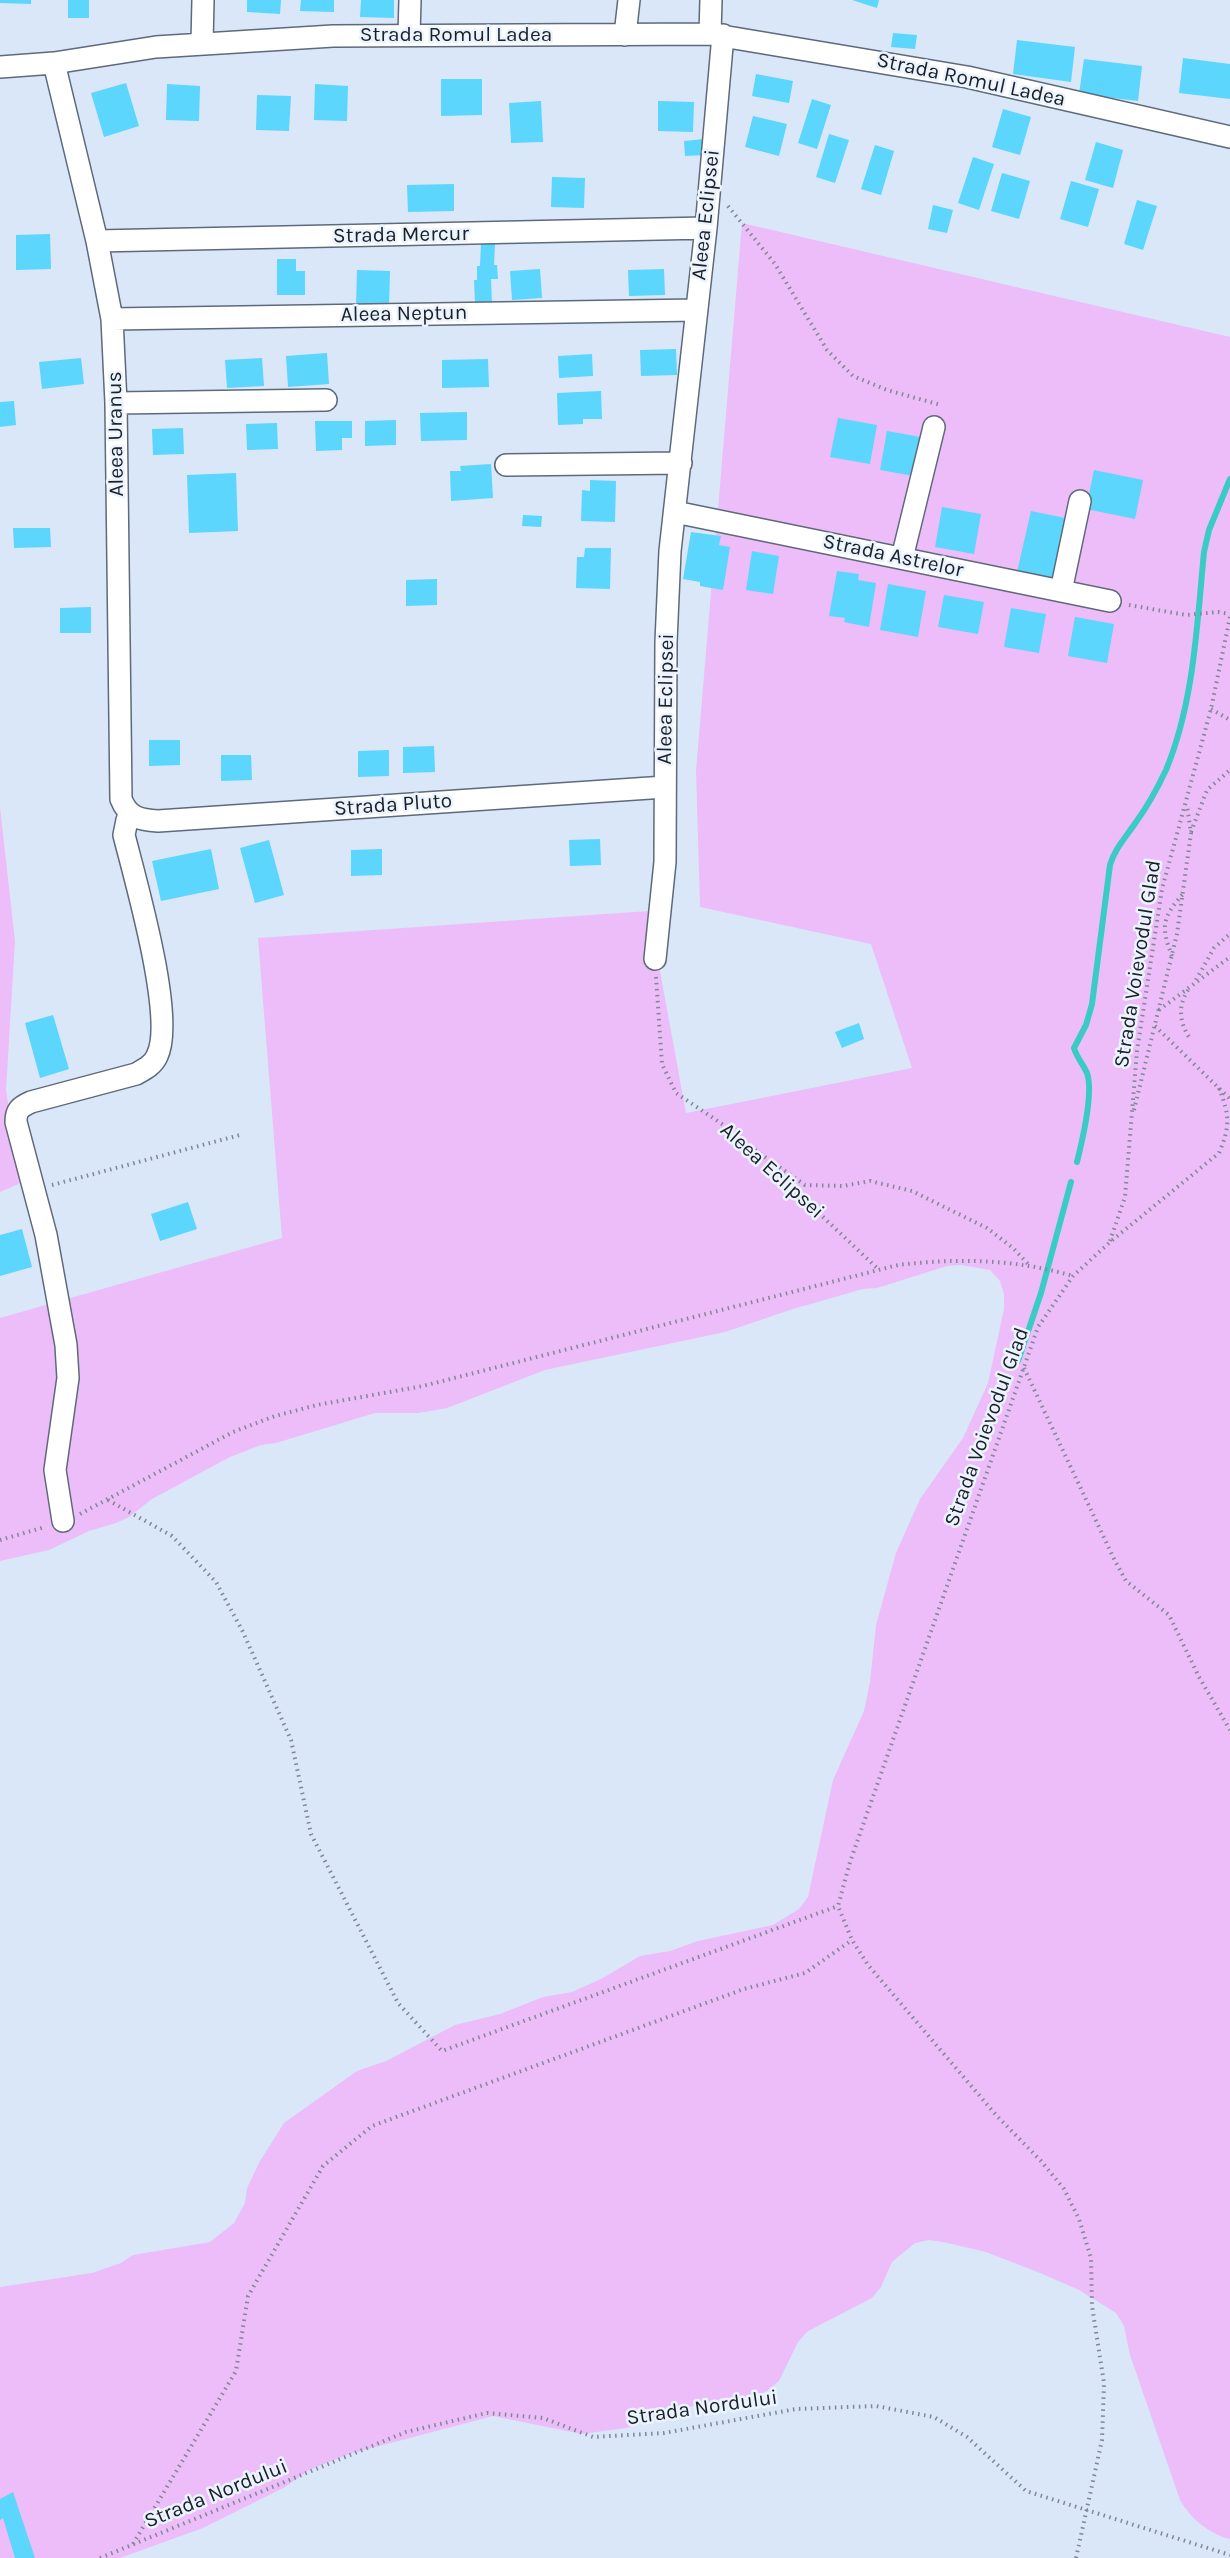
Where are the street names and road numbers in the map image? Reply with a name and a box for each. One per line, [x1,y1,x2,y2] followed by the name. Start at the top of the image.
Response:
[360,22,552,48] street label: Strada Romul Ladea
[874,48,1068,112] street label: Strada Romul Ladea
[687,148,725,282] street label: Aleea Eclipsei
[333,221,469,249] street label: Strada Mercur
[340,300,468,328] street label: Aleea Neptun
[102,371,130,497] street label: Aleea Uranus
[820,529,966,583] street label: Strada Astrelor
[652,633,680,765] street label: Aleea Eclipsei
[333,788,453,822] street label: Strada Pluto
[1109,858,1167,1070] street label: Strada Voievodul Glad
[715,1118,829,1224] street label: Aleea Eclipsei
[939,1324,1035,1530] street label: Strada Voievodul Glad
[625,2385,779,2431] street label: Strada Nordului
[141,2454,291,2534] street label: Strada Nordului

